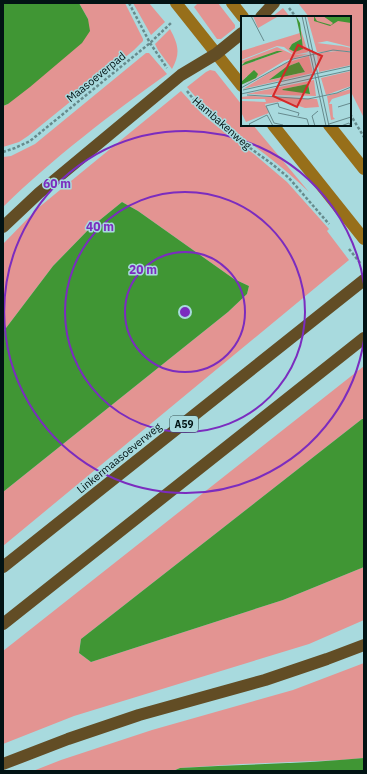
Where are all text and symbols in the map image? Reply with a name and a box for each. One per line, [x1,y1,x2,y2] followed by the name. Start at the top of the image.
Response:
[241,16,351,126] inset map
[64,49,128,105] street label: Maasoeverpad
[190,94,255,153] street label: Hambakenweg
[43,176,71,191] text: 60 m
[86,219,114,234] text: 40 m
[129,262,157,277] text: 20 m
[178,305,192,319] centre of rings
[170,416,198,432] road number: A59
[74,419,164,496] street label: Linkermaasoeverweg

